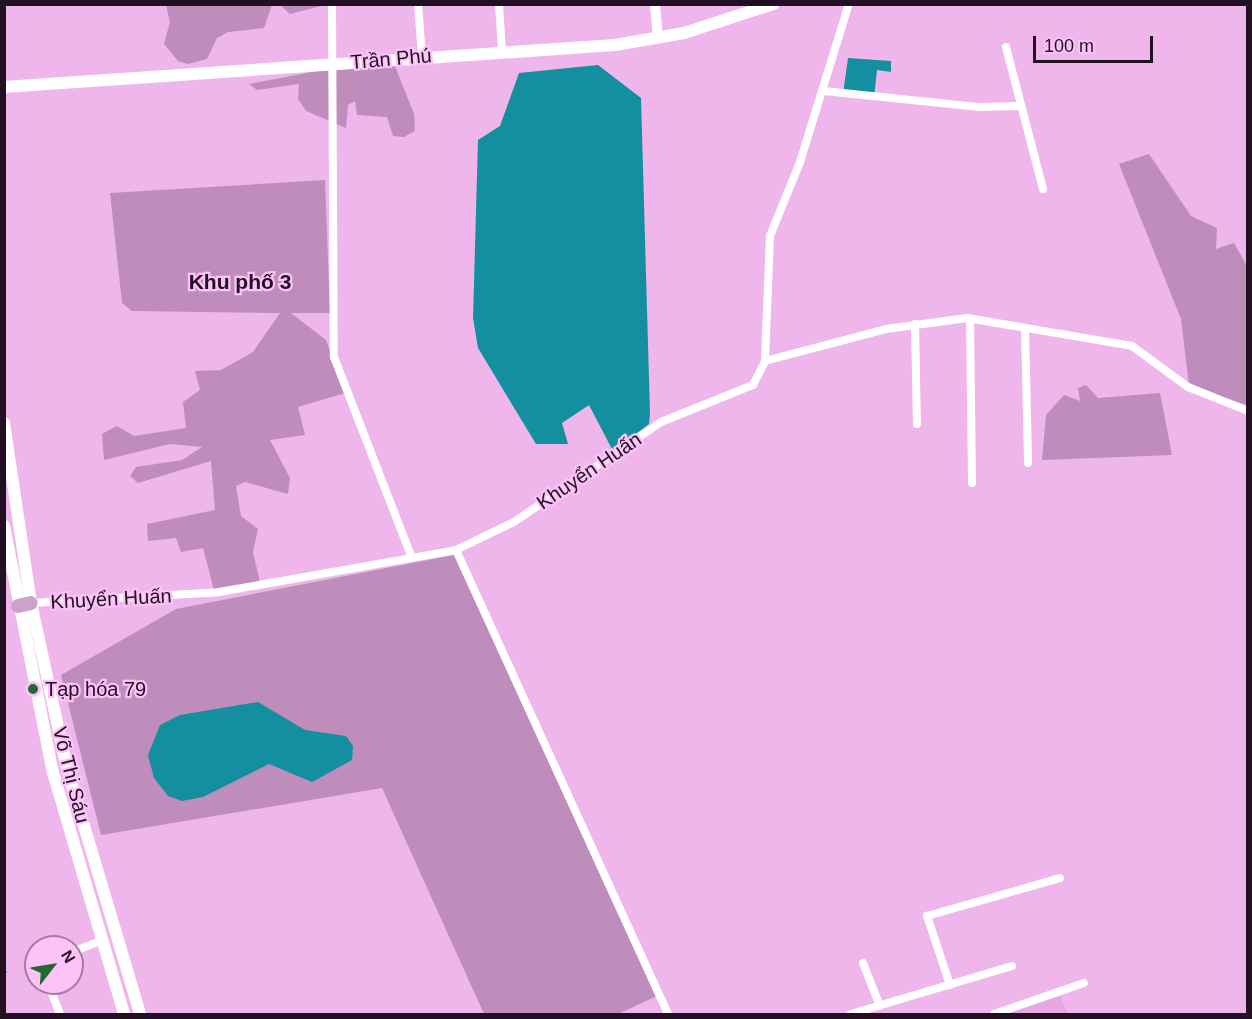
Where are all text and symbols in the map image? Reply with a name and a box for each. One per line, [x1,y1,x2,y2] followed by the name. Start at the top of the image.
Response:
[1036,24,1156,62] scale bar
[1044,36,1094,56] text: 100 m
[349,43,433,75] street label: Trần Phú
[189,269,291,295] district label: Khu phố 3
[532,427,646,515] street label: Khuyển Huấn
[50,584,172,614] street label: Khuyển Huấn
[45,677,146,701] place label: Tạp hóa 79
[26,682,40,696] marker: Tạp hóa 79
[47,724,95,826] street label: Võ Thị Sáu
[24,935,84,995] north arrow
[58,947,78,966] text: N

